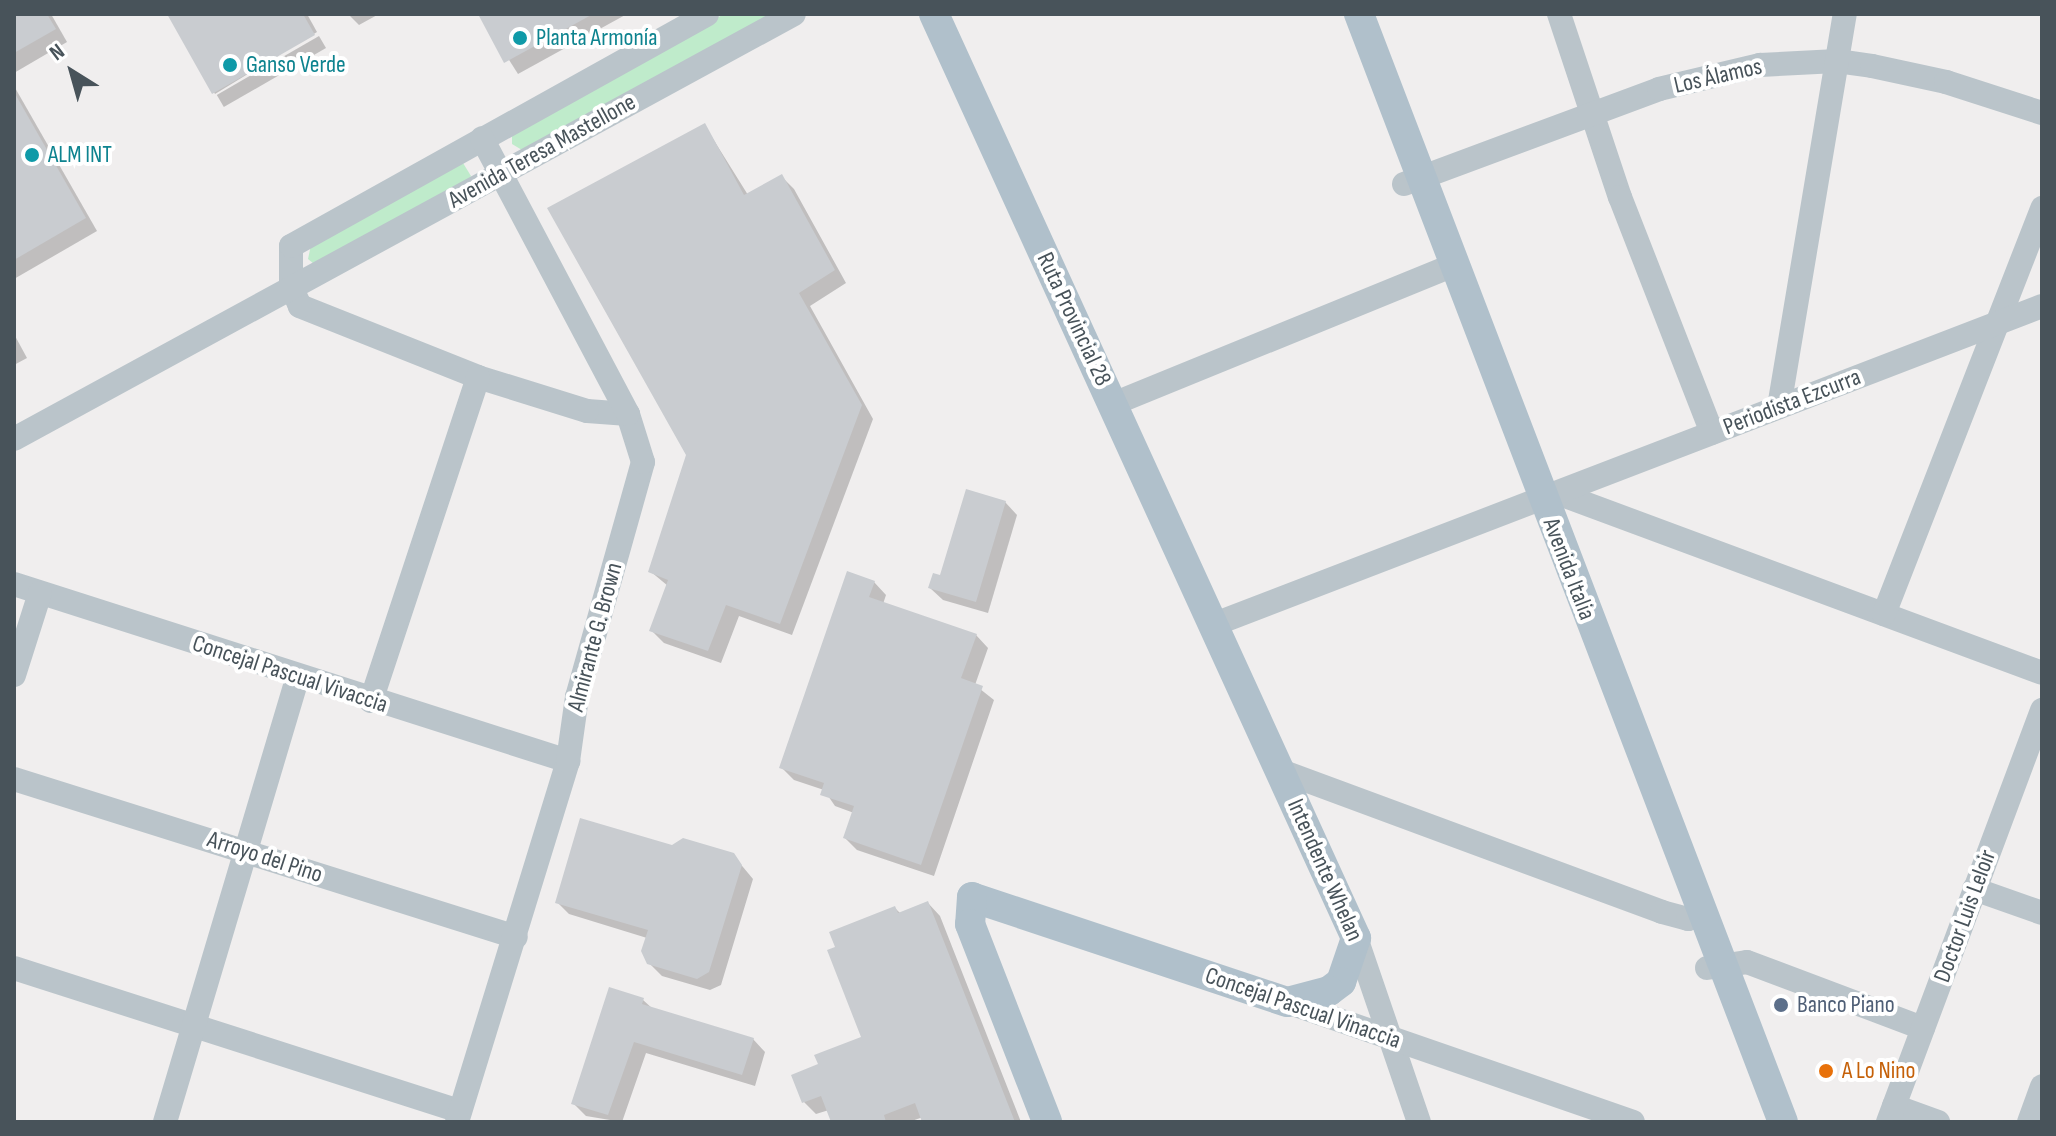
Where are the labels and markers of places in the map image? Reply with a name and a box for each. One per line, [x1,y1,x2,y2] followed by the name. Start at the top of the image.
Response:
[536,24,657,52] place label: Planta Armonía
[511,29,529,47] marker: Planta Armonía
[246,51,346,79] place label: Ganso Verde
[221,56,239,74] marker: Ganso Verde
[48,141,112,169] place label: ALM INT
[23,146,41,164] marker: ALM INT
[1797,991,1895,1019] place label: Banco Piano
[1772,996,1790,1014] marker: Banco Piano
[1842,1057,1915,1085] place label: A Lo Nino
[1817,1062,1835,1080] marker: A Lo Nino

